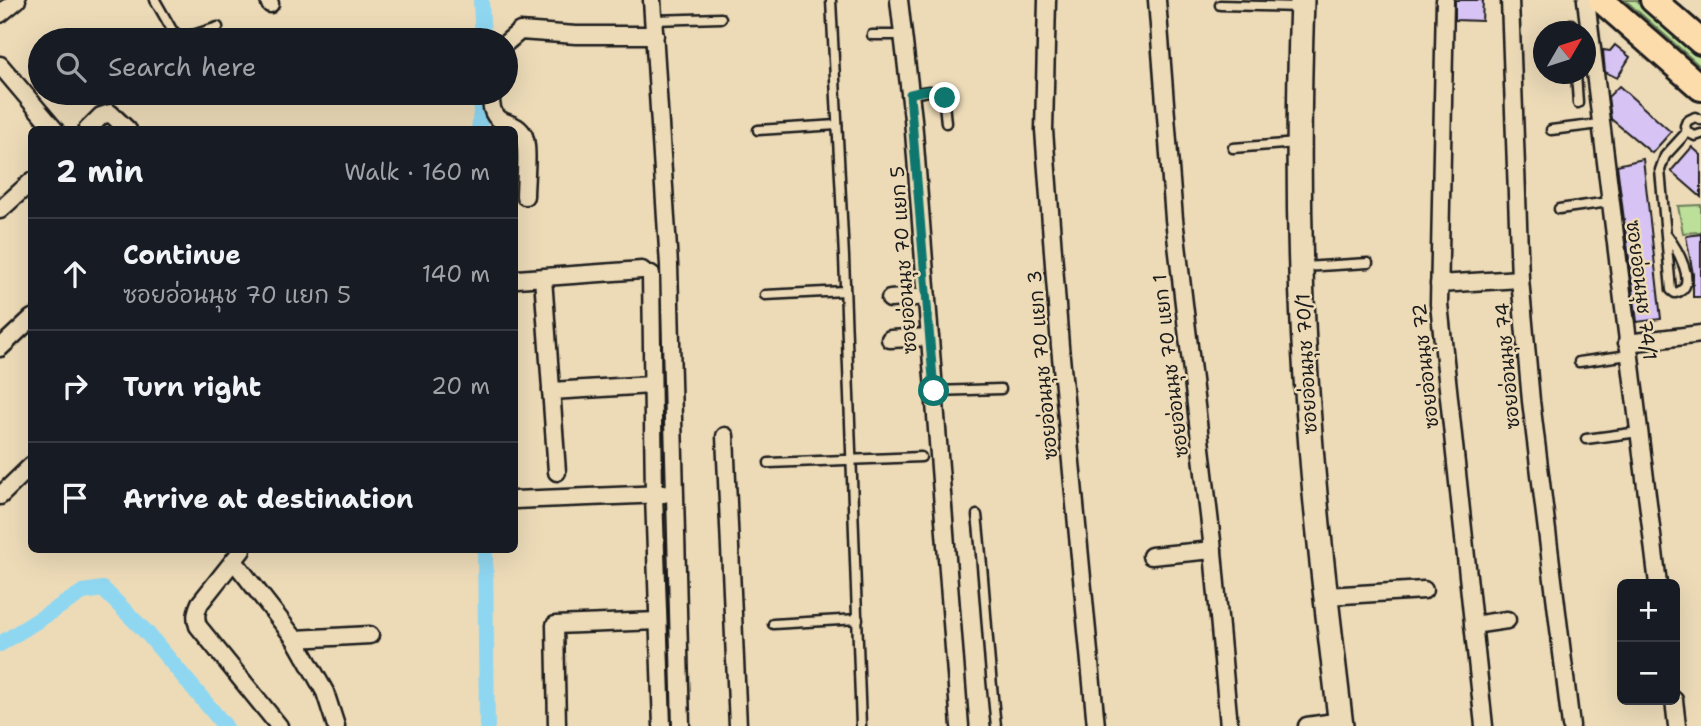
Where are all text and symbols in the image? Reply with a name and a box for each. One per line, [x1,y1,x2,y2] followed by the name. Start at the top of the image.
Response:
[1533,21,1596,84] north arrow
[28,28,518,105] search box
[52,48,90,86] icon: search
[108,49,257,84] text: Search here
[929,82,960,113] route end
[56,151,143,192] text: 2 min
[344,157,490,187] text: Walk · 160 m
[884,165,925,355] street label: ซอยอ่อนนุช 70 แยก 5
[1619,219,1663,362] street label: ซอยอ่อนนุช 74/1
[123,237,241,272] text: Continue
[56,255,94,293] icon: ahead
[422,259,490,289] text: 140 m
[1022,269,1065,461] street label: ซอยอ่อนนุช 70 แยก 3
[1147,273,1196,459] street label: ซอยอ่อนนุช 70 แยก 1
[123,280,351,310] text: ซอยอ่อนนุช 70 แยก 5
[1290,293,1325,435] street label: ซอยอ่อนนุช 70/1
[1406,302,1446,430] street label: ซอยอ่อนนุช 72
[1490,302,1527,430] street label: ซอยอ่อนนุช 74
[56,367,94,405] icon: right
[123,369,261,404] text: Turn right
[431,371,490,401] text: 20 m
[918,375,949,406] route start
[56,479,94,517] icon: arrive
[123,481,413,516] text: Arrive at destination
[1617,579,1680,705] map controls
[1617,579,1680,642] button: +
[1617,642,1680,705] button: −

